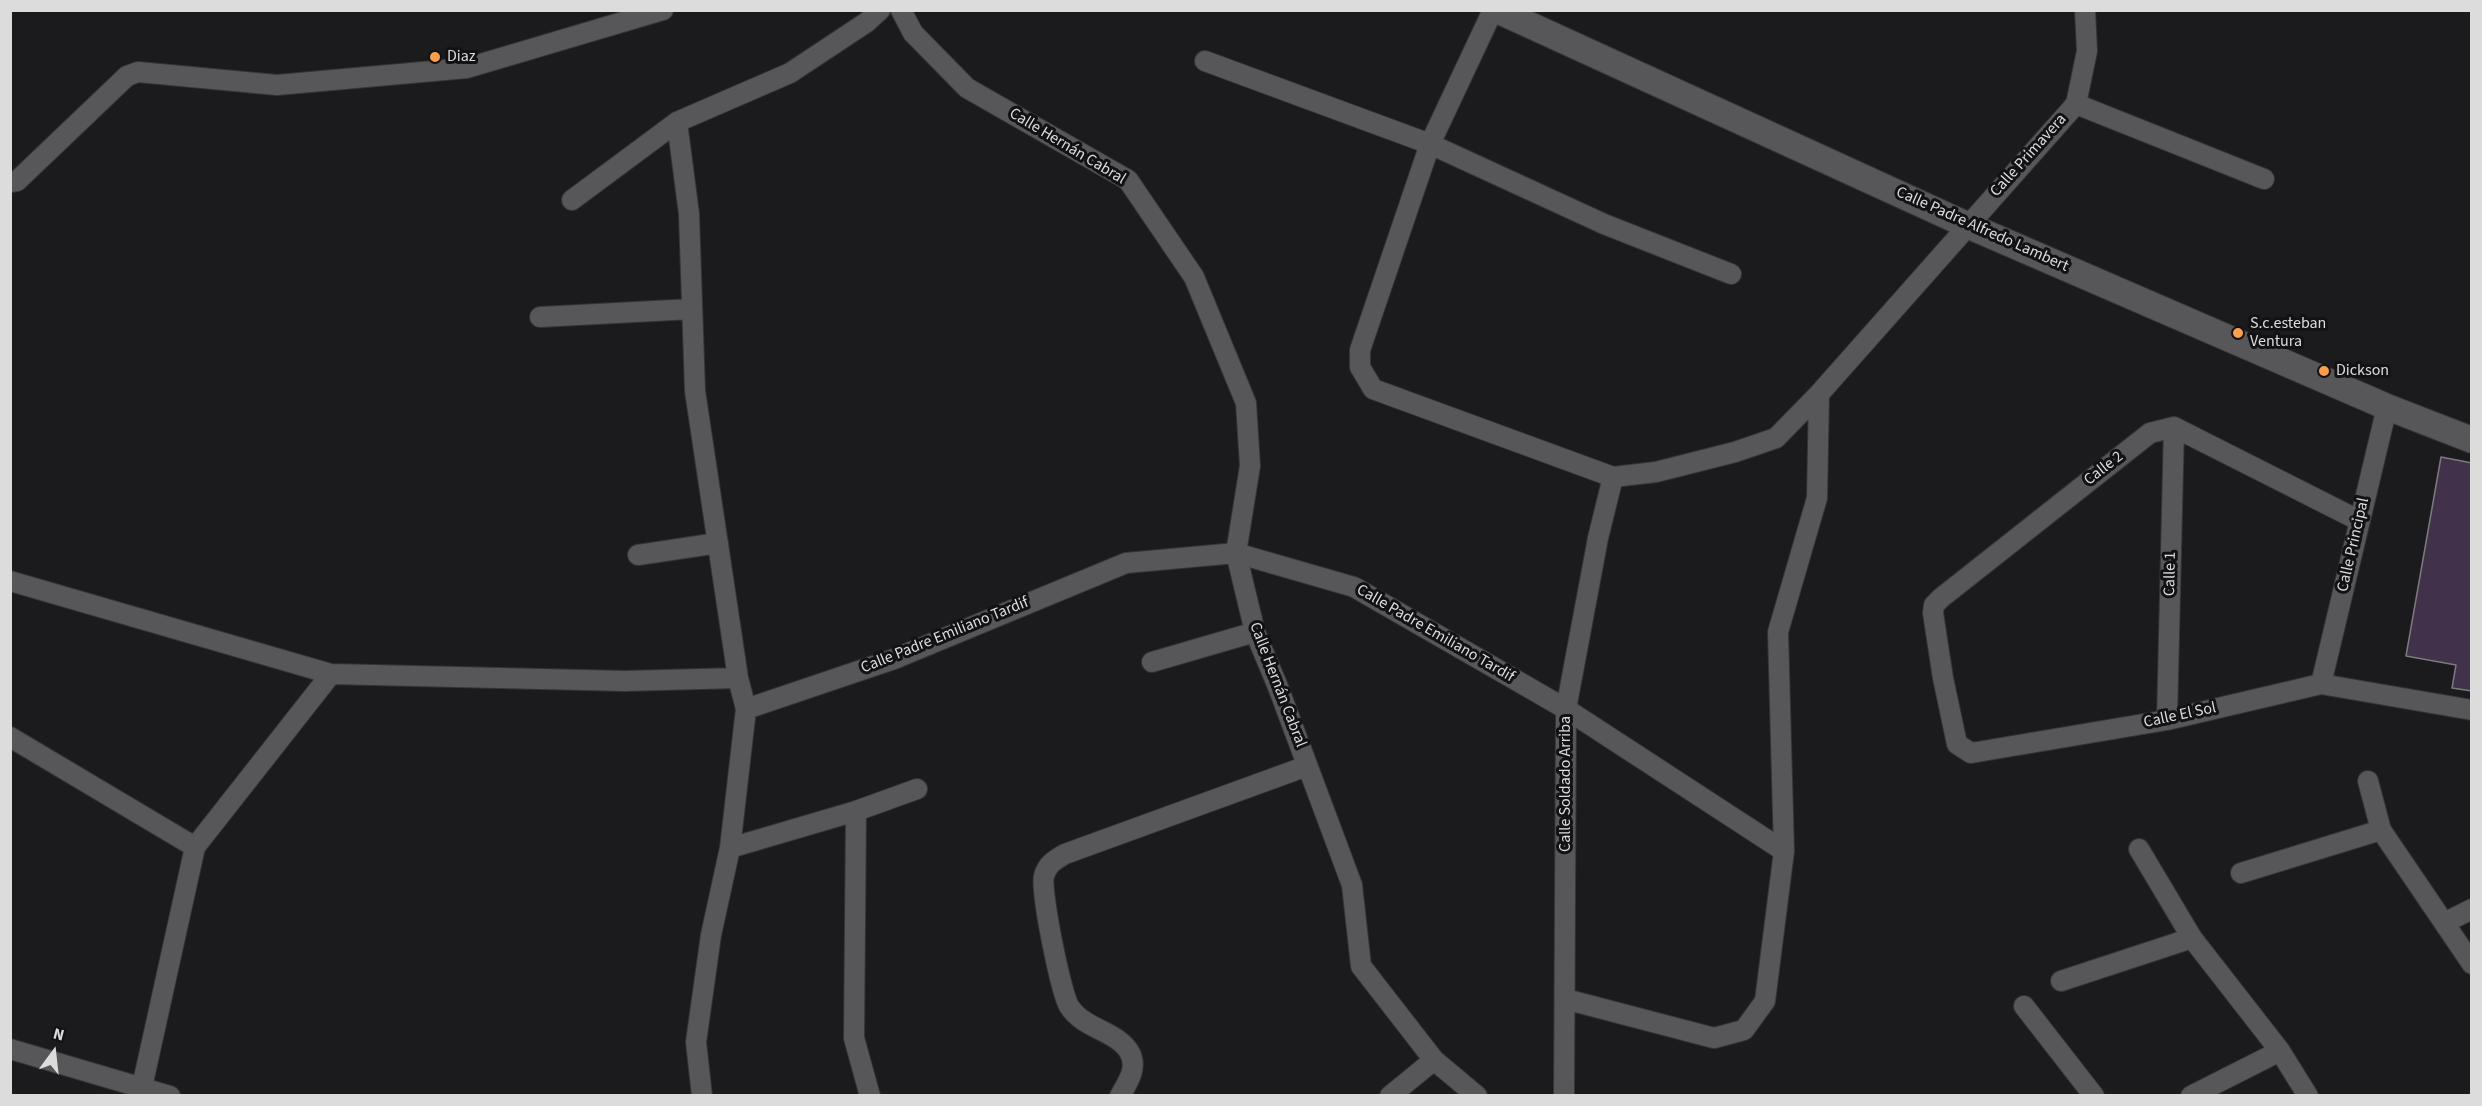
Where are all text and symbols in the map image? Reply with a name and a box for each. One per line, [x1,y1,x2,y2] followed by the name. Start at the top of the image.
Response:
[447,47,476,67] place label: Diaz
[428,50,442,64] marker: Diaz
[1005,105,1129,189] street label: Calle Hernán Cabral
[1987,111,2071,201] street label: Calle Primavera
[1893,183,2071,277] street label: Calle Padre Alfredo Lambert
[2250,314,2326,352] place label: S.c.esteban Ventura
[2231,326,2245,340] marker: S.c.esteban Ventura
[2336,361,2389,381] place label: Dickson
[2317,364,2331,378] marker: Dickson
[2081,448,2127,490] street label: Calle 2
[2334,496,2374,594] street label: Calle Principal
[2161,552,2181,596] street label: Calle 1
[1353,581,1517,687] street label: Calle Padre Emiliano Tardif
[858,594,1032,678] street label: Calle Padre Emiliano Tardif
[1244,620,1310,750] street label: Calle Hernán Cabral
[2142,699,2218,733] street label: Calle El Sol
[1556,716,1576,852] street label: Calle Soldado Arriba
[24,1022,84,1082] north arrow
[51,1023,67,1047] text: N

